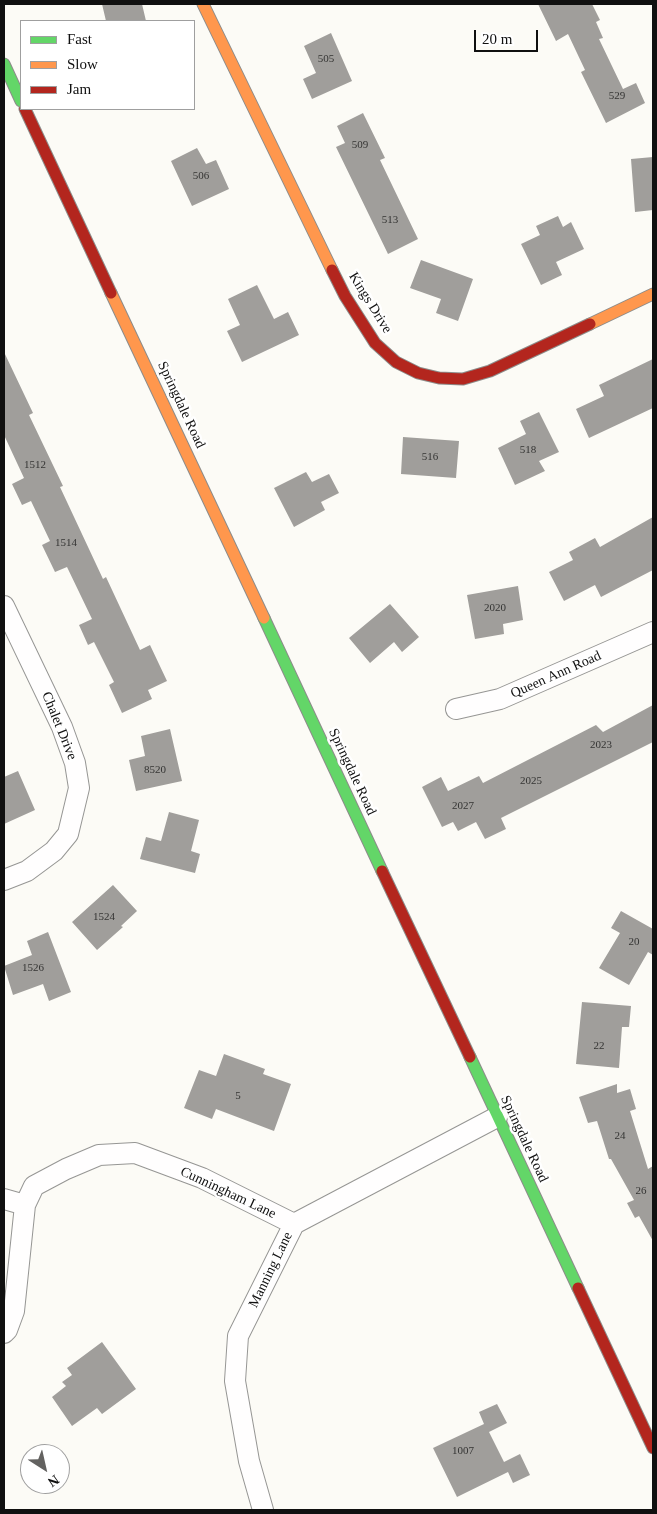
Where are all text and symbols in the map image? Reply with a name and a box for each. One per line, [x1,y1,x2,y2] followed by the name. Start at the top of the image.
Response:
[20,20,195,110] legend
[477,20,541,52] scale bar
[67,31,92,47] text: Fast
[482,31,512,47] text: 20 m
[318,52,334,66] house number: 505
[67,56,98,72] text: Slow
[67,81,91,97] text: Jam
[609,89,625,103] house number: 529
[352,138,368,152] house number: 509
[193,169,209,183] house number: 506
[382,213,398,227] house number: 513
[345,269,395,337] street label: Kings Drive
[154,359,208,451] street label: Springdale Road
[520,443,536,457] house number: 518
[422,450,438,464] house number: 516
[24,458,46,472] house number: 1512
[55,536,77,550] house number: 1514
[484,601,506,615] house number: 2020
[508,648,604,702] street label: Queen Ann Road
[38,690,80,762] street label: Chalet Drive
[325,726,379,818] street label: Springdale Road
[590,738,612,752] house number: 2023
[144,763,166,777] house number: 8520
[520,774,542,788] house number: 2025
[452,799,474,813] house number: 2027
[93,910,115,924] house number: 1524
[628,935,640,949] house number: 20
[22,961,44,975] house number: 1526
[594,1039,604,1053] house number: 22
[235,1089,241,1103] house number: 5
[497,1093,551,1185] street label: Springdale Road
[614,1129,626,1143] house number: 24
[177,1163,279,1223] street label: Cunningham Lane
[636,1184,646,1198] house number: 26
[245,1229,297,1311] street label: Manning Lane
[20,1444,70,1494] north arrow
[452,1444,474,1458] house number: 1007
[45,1472,62,1490] text: N

